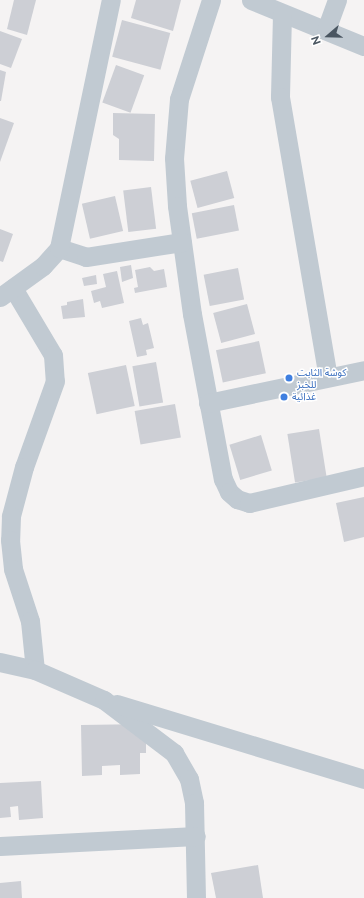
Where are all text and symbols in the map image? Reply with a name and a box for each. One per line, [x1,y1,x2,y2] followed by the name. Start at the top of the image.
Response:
[308,16,348,56] north arrow
[309,34,324,46] text: N
[297,366,346,390] place label: كوشة الثابت للخبز
[284,373,294,383] marker: كوشة الثابت للخبز
[292,391,316,403] place label: غذائية
[279,392,289,402] marker: غذائية

